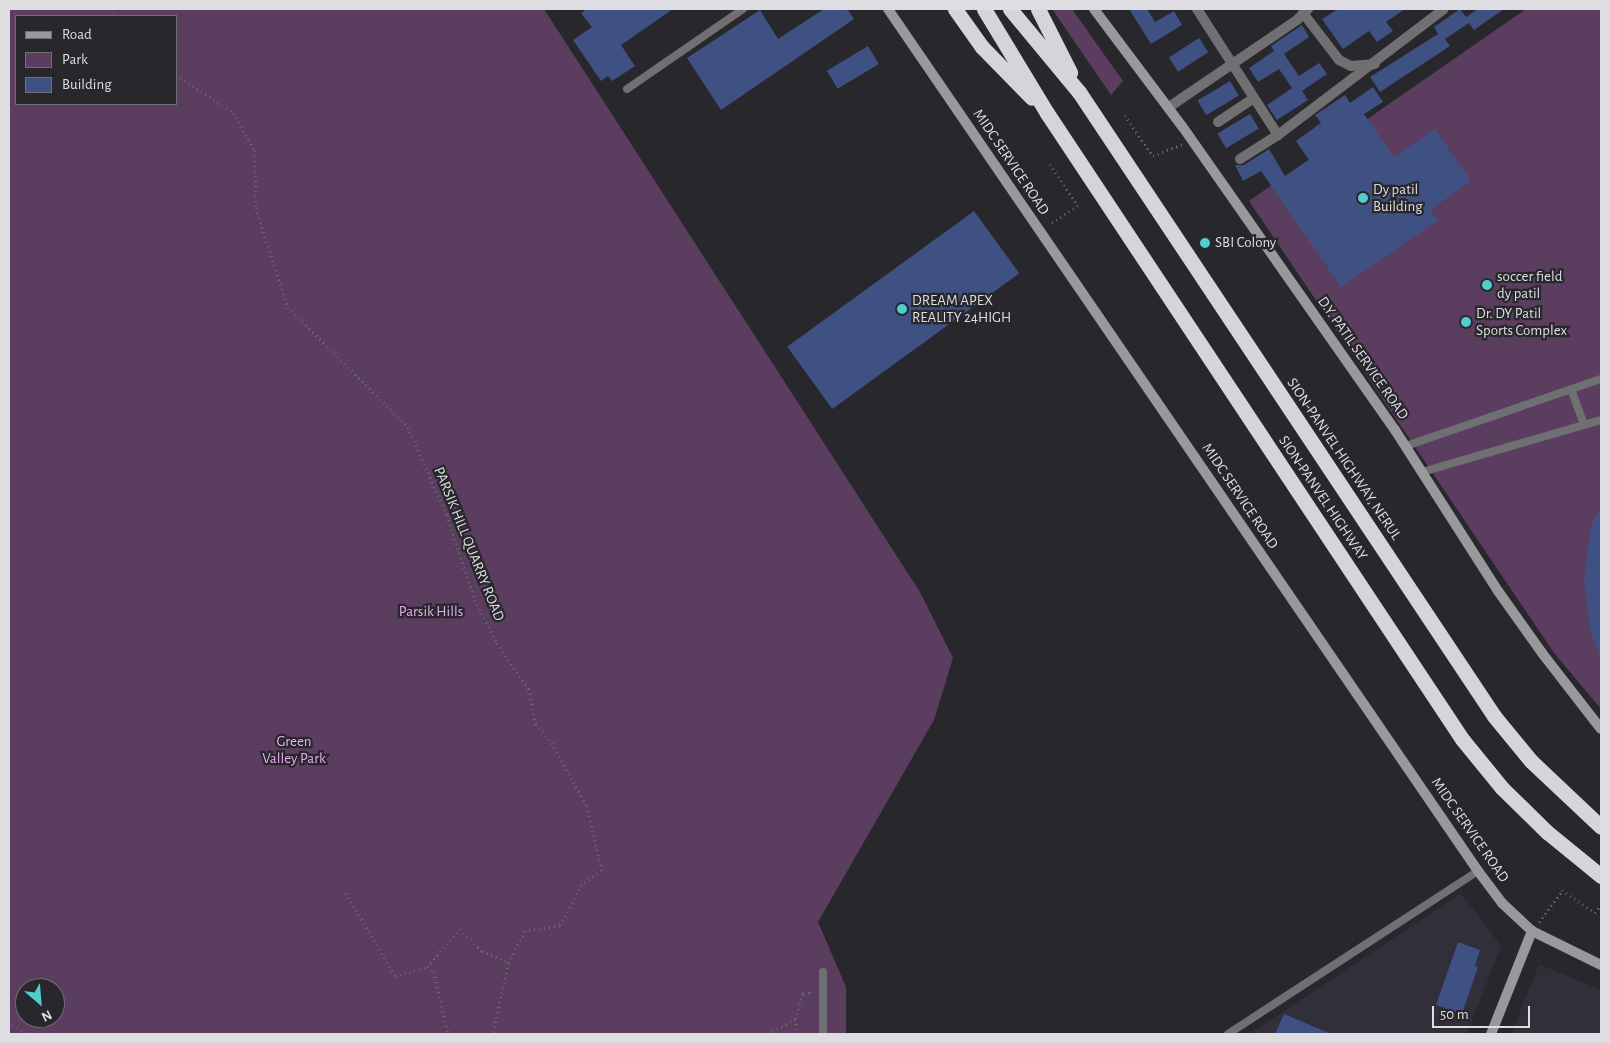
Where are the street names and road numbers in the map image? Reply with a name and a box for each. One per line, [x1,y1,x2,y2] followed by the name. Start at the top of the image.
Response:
[969,106,1053,218] street label: MIDC SERVICE ROAD
[1314,293,1412,423] street label: D.Y. PATIL SERVICE ROAD
[1283,374,1405,544] street label: SION-PANVEL HIGHWAY, NERUL
[1275,432,1371,564] street label: SION-PANVEL HIGHWAY
[1198,440,1282,552] street label: MIDC SERVICE ROAD
[430,464,508,624] street label: PARSIK HILL QUARRY ROAD
[1427,774,1513,886] street label: MIDC SERVICE ROAD

